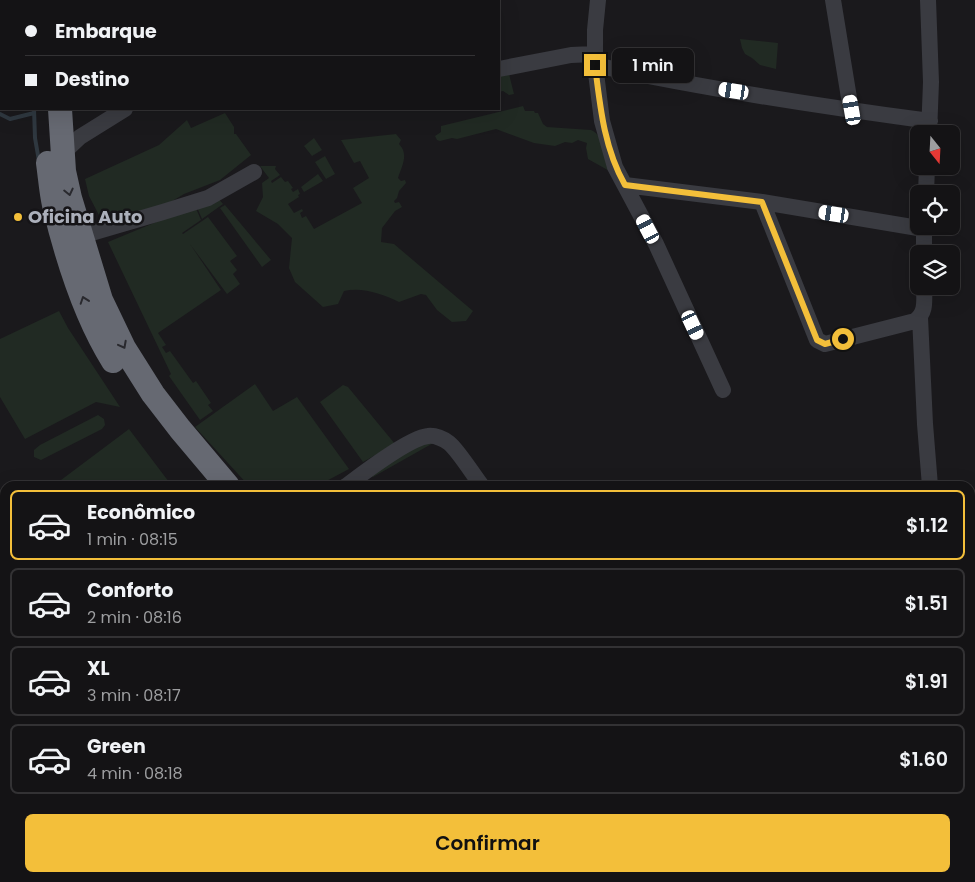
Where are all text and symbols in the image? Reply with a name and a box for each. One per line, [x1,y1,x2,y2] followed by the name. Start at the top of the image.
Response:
[55,18,157,45] text: Embarque
[612,48,695,82] callout: 1 min
[584,54,606,76] route end
[632,54,674,77] text: 1 min
[55,66,129,93] text: Destino
[718,81,749,101] car
[842,94,861,126] car
[910,125,960,175] north arrow
[910,125,960,295] map controls
[910,185,960,235] button: locate
[63,187,74,196] one-way arrow
[28,204,142,229] place label: Oficina Auto
[818,204,849,224] car
[12,211,24,223] marker: Oficina Auto
[634,212,661,246] car
[910,245,960,295] button: layers
[80,297,90,305] one-way arrow
[679,308,706,342] car
[832,328,854,350] route start
[117,339,127,348] one-way arrow
[87,499,195,526] text: Econômico
[27,503,72,548] icon: car
[906,512,948,539] text: $1.12
[87,528,178,551] text: 1 min · 08:15
[87,577,173,604] text: Conforto
[27,581,72,626] icon: car
[905,590,948,617] text: $1.51
[87,606,182,629] text: 2 min · 08:16
[87,655,110,682] text: XL
[27,659,72,704] icon: car
[905,668,948,695] text: $1.91
[87,684,181,707] text: 3 min · 08:17
[87,733,146,760] text: Green
[27,737,72,782] icon: car
[899,746,948,773] text: $1.60
[87,762,183,785] text: 4 min · 08:18
[25,814,950,872] button: Confirmar

